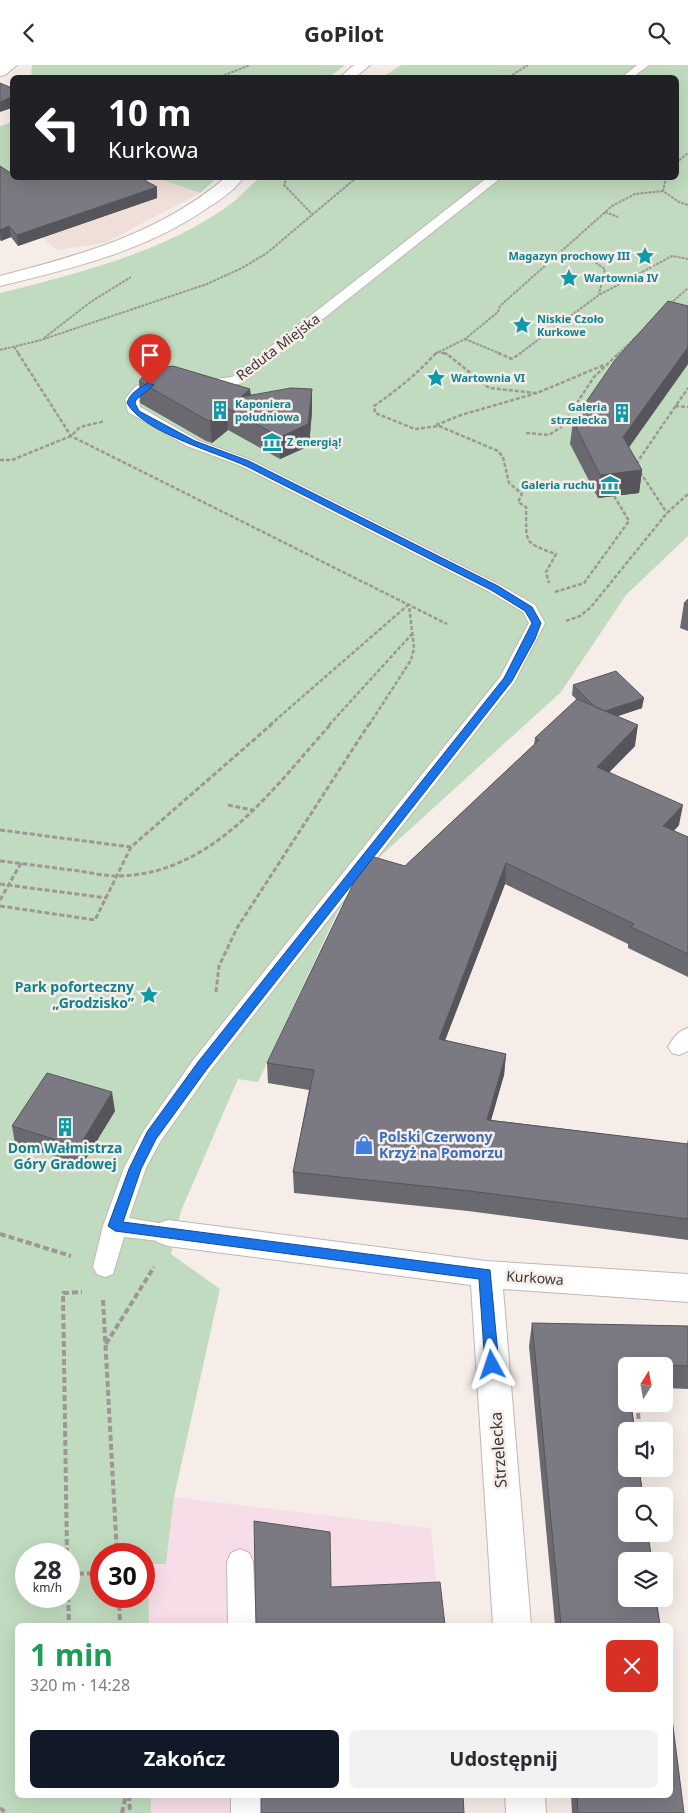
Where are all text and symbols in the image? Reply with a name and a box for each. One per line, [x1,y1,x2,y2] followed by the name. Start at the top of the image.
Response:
[304,18,384,48] text: GoPilot
[15,19,43,47] icon: back
[645,19,673,47] icon: search
[108,89,191,136] text: 10 m
[25,95,90,160] icon: left
[108,134,199,164] text: Kurkowa
[634,245,656,267] place icon: Magazyn prochowy III
[508,248,630,263] place label: Magazyn prochowy III
[558,267,580,289] place icon: Wartownia IV
[584,270,659,285] place label: Wartownia IV
[232,309,323,384] street label: Reduta Miejska
[537,311,604,339] place label: Niskie Czoło Kurkowe
[511,314,533,336] place icon: Niskie Czoło Kurkowe
[129,334,171,385] pin
[136,341,164,369] icon: arrive
[425,367,447,389] place icon: Wartownia VI
[451,370,525,385] place label: Wartownia VI
[235,396,299,424] place label: Kaponiera południowa
[209,399,231,421] building icon: Kaponiera południowa
[551,399,607,427] place label: Galeria strzelecka
[611,402,633,424] building icon: Galeria strzelecka
[261,431,283,453] museum icon: Z energią!
[287,434,341,449] place label: Z energią!
[599,474,621,496] museum icon: Galeria ruchu
[521,477,595,492] place label: Galeria ruchu
[15,977,135,1012] place label: Park poforteczny „Grodzisko”
[138,984,160,1006] place icon: Park poforteczny „Grodzisko”
[54,1116,76,1138] building icon: Dom Wałmistrza Góry Gradowej
[379,1127,503,1162] place label: Polski Czerwony Krzyż na Pomorzu
[353,1134,375,1156] shop icon: Polski Czerwony Krzyż na Pomorzu
[8,1138,122,1173] place label: Dom Wałmistrza Góry Gradowej
[506,1266,564,1289] street label: Kurkowa
[465,1338,517,1390] position arrow
[618,1357,672,1413] north arrow
[618,1357,673,1607] map controls
[484,1411,512,1489] street label: Strzelecka
[618,1422,673,1477] button: sound
[618,1487,673,1542] button: search
[90,1543,155,1608] speed limit sign: 30
[33,1552,62,1586] text: 28
[618,1552,673,1607] button: layers
[33,1579,62,1596] text: km/h
[30,1634,113,1675] text: 1 min
[606,1640,658,1692] button: close
[30,1674,130,1696] text: 320 m · 14:28
[30,1730,339,1788] button: Zakończ
[349,1730,658,1788] button: Udostępnij

